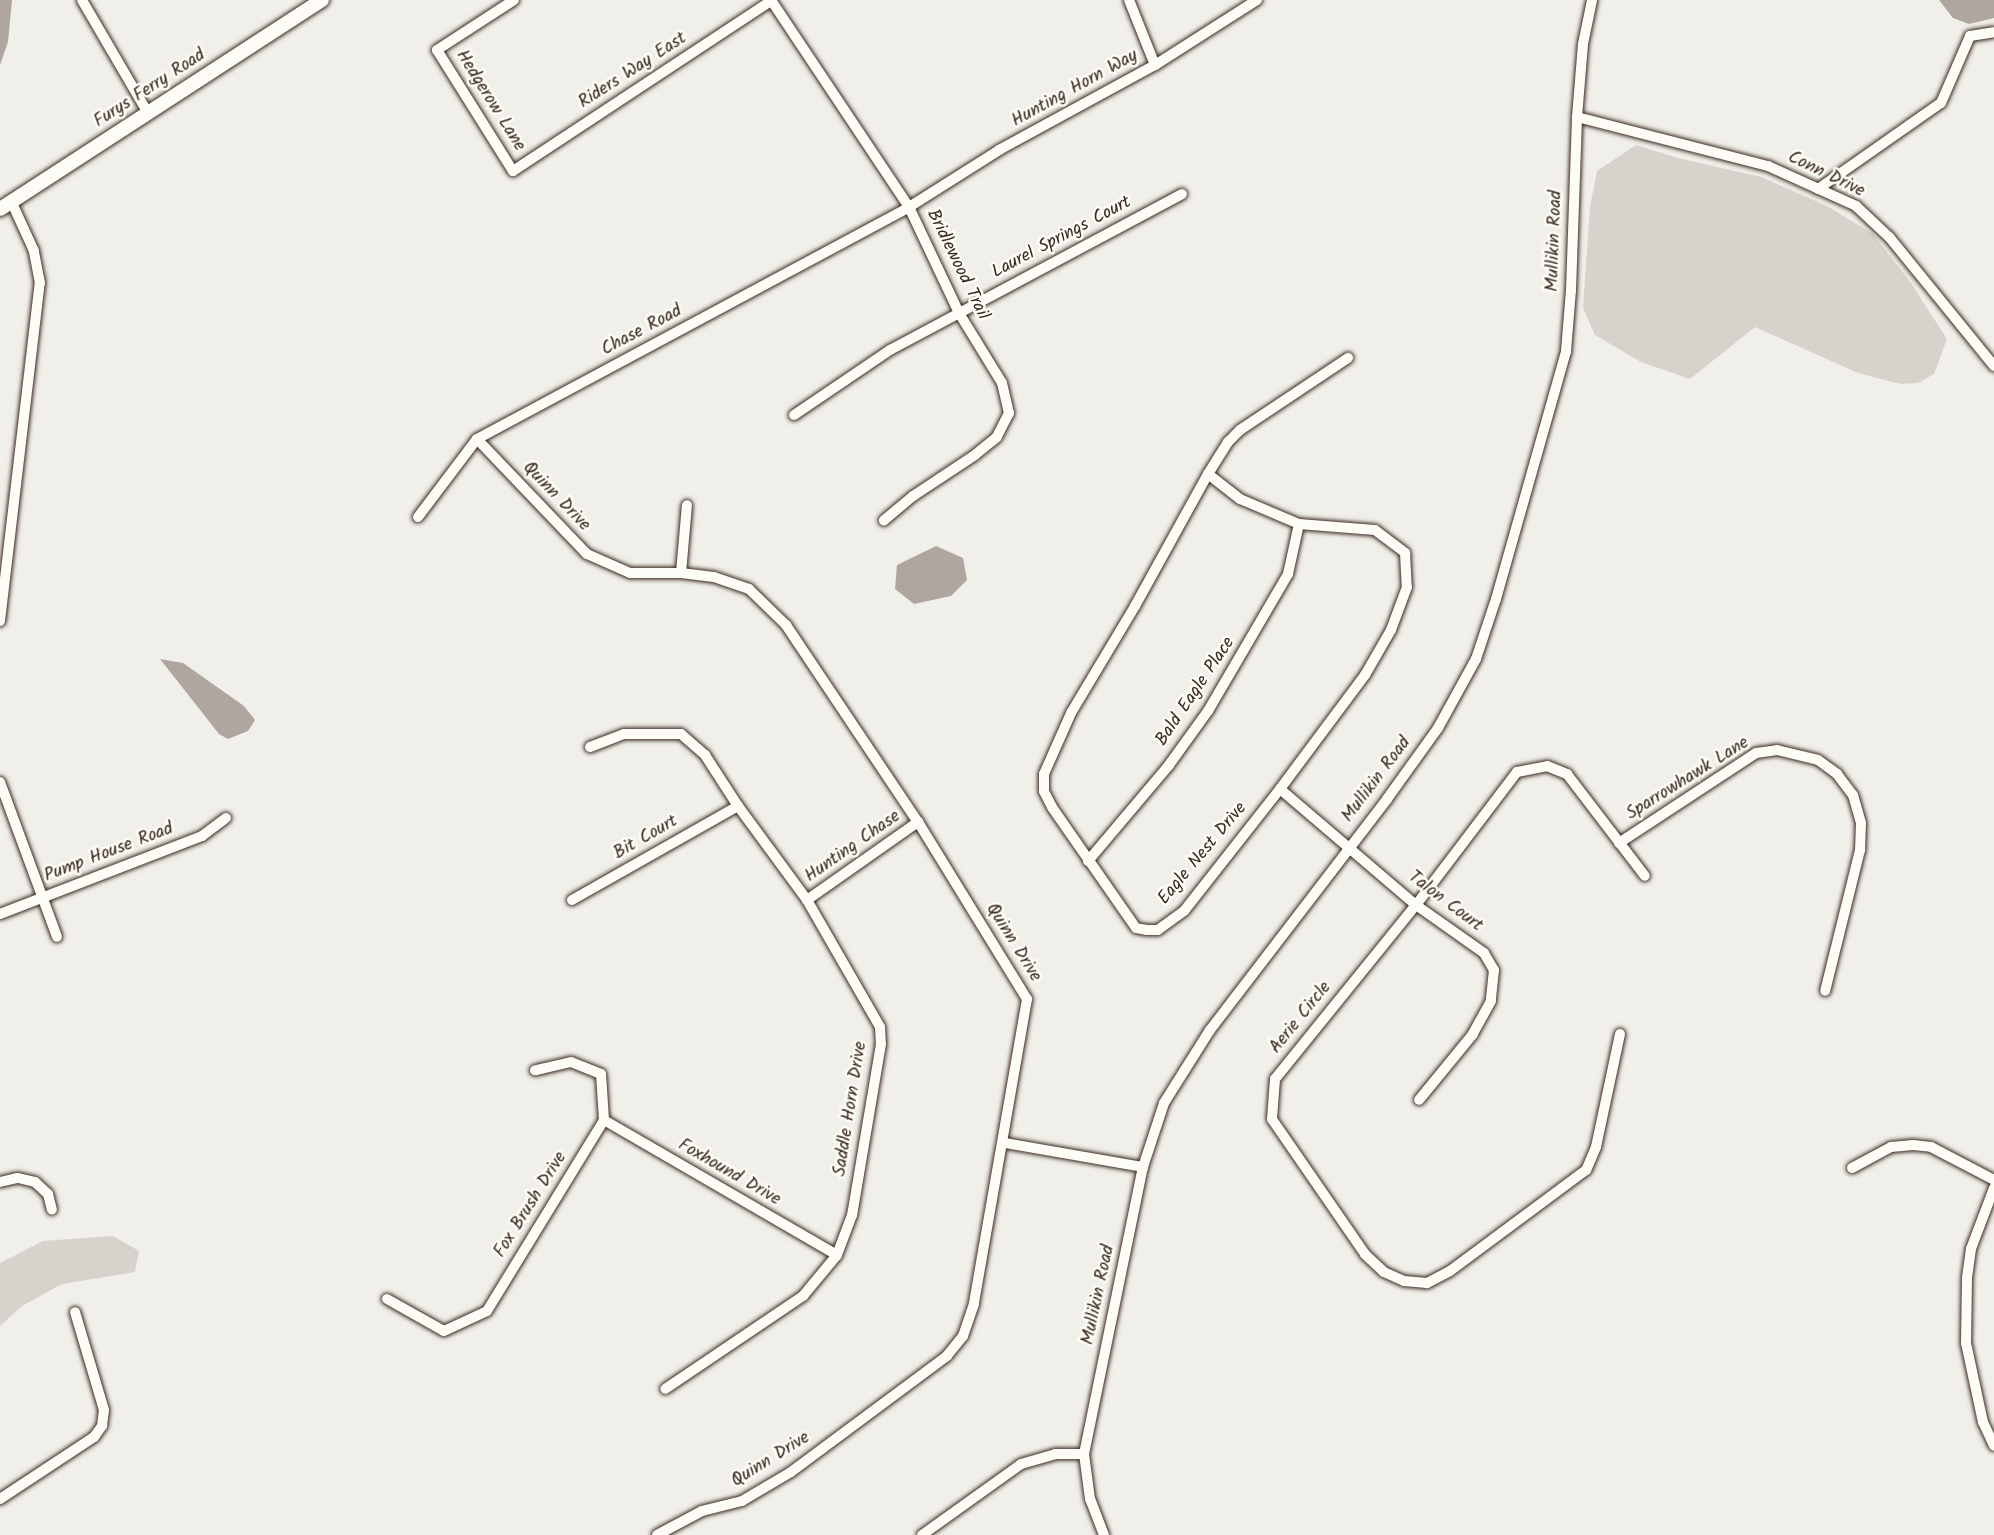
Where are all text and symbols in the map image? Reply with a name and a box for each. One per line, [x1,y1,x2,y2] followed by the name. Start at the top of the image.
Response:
[575,28,691,114] street label: Riders Way East
[90,45,210,133] street label: Furys Ferry Road
[1008,45,1142,133] street label: Hunting Horn Way
[450,46,530,156] street label: Hedgerow Lane
[1784,147,1868,203] street label: Conn Drive
[1542,190,1568,292] street label: Mullikin Road
[989,192,1135,284] street label: Laurel Springs Court
[921,206,993,324] street label: Bridlewood Trail
[598,301,686,361] street label: Chase Road
[518,458,594,536] street label: Quinn Drive
[1152,634,1240,750] street label: Bald Eagle Place
[1338,733,1416,827] street label: Mullikin Road
[1623,733,1753,825] street label: Sparrowhawk Lane
[1154,798,1252,910] street label: Eagle Nest Drive
[801,806,905,888] street label: Hunting Chase
[610,811,682,865] street label: Bit Court
[41,818,177,888] street label: Pump House Road
[1403,867,1487,937] street label: Talon Court
[980,900,1046,986] street label: Quinn Drive
[1265,978,1337,1058] street label: Aerie Circle
[830,1040,872,1178] street label: Saddle Horn Drive
[674,1135,784,1211] street label: Foxhound Drive
[490,1148,572,1262] street label: Fox Brush Drive
[1078,1243,1120,1347] street label: Mullikin Road
[728,1427,814,1493] street label: Quinn Drive

